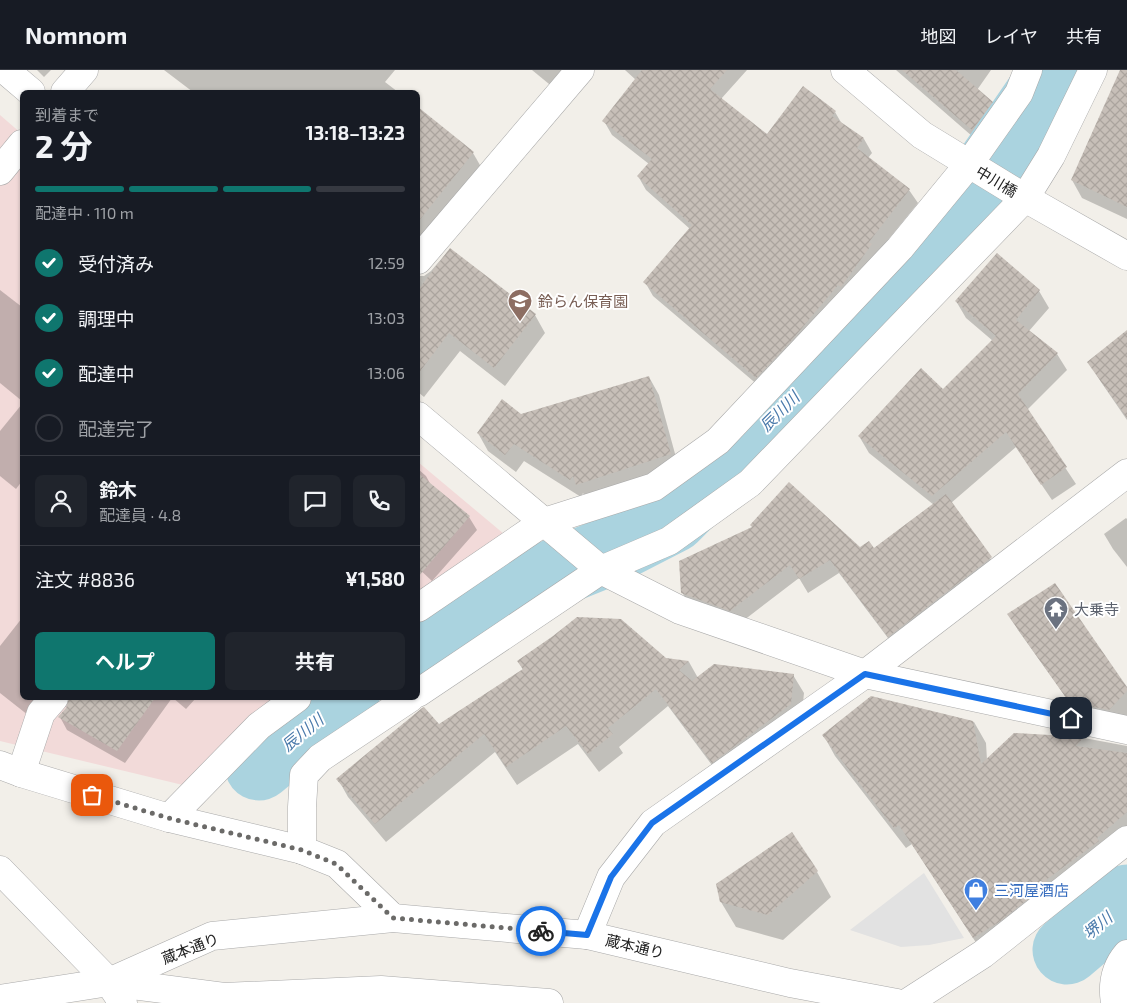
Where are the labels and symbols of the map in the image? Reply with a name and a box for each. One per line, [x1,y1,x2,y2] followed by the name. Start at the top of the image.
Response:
[973,162,1021,200] street label: 中川橋
[507,288,533,322] school or university icon: 鈴らん保育園
[538,292,628,310] place label: 鈴らん保育園
[755,386,804,435] water label: 辰川川
[1043,596,1069,630] temple icon: 大乗寺
[1074,600,1119,618] place label: 大乗寺
[1050,697,1092,739] pin
[277,708,328,754] water label: 辰川川
[71,774,113,816] pin
[963,877,989,911] shop icon: 三河屋酒店
[994,881,1069,899] place label: 三河屋酒店
[516,906,566,956] courier
[1079,906,1117,943] water label: 堺川
[159,929,221,967] street label: 蔵本通り
[604,930,666,962] street label: 蔵本通り

